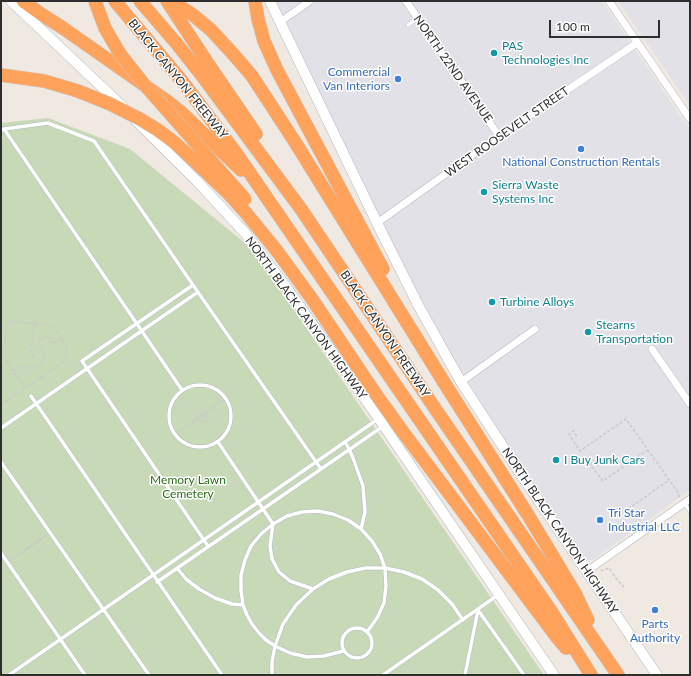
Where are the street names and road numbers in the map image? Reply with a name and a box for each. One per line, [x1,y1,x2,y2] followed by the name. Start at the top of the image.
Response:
[410,12,496,126] street label: NORTH 22ND AVENUE
[125,16,231,142] street label: BLACK CANYON FREEWAY
[442,84,572,180] street label: WEST ROOSEVELT STREET
[242,234,370,402] street label: NORTH BLACK CANYON HIGHWAY
[337,268,433,400] street label: BLACK CANYON FREEWAY
[499,445,621,617] street label: NORTH BLACK CANYON HIGHWAY

